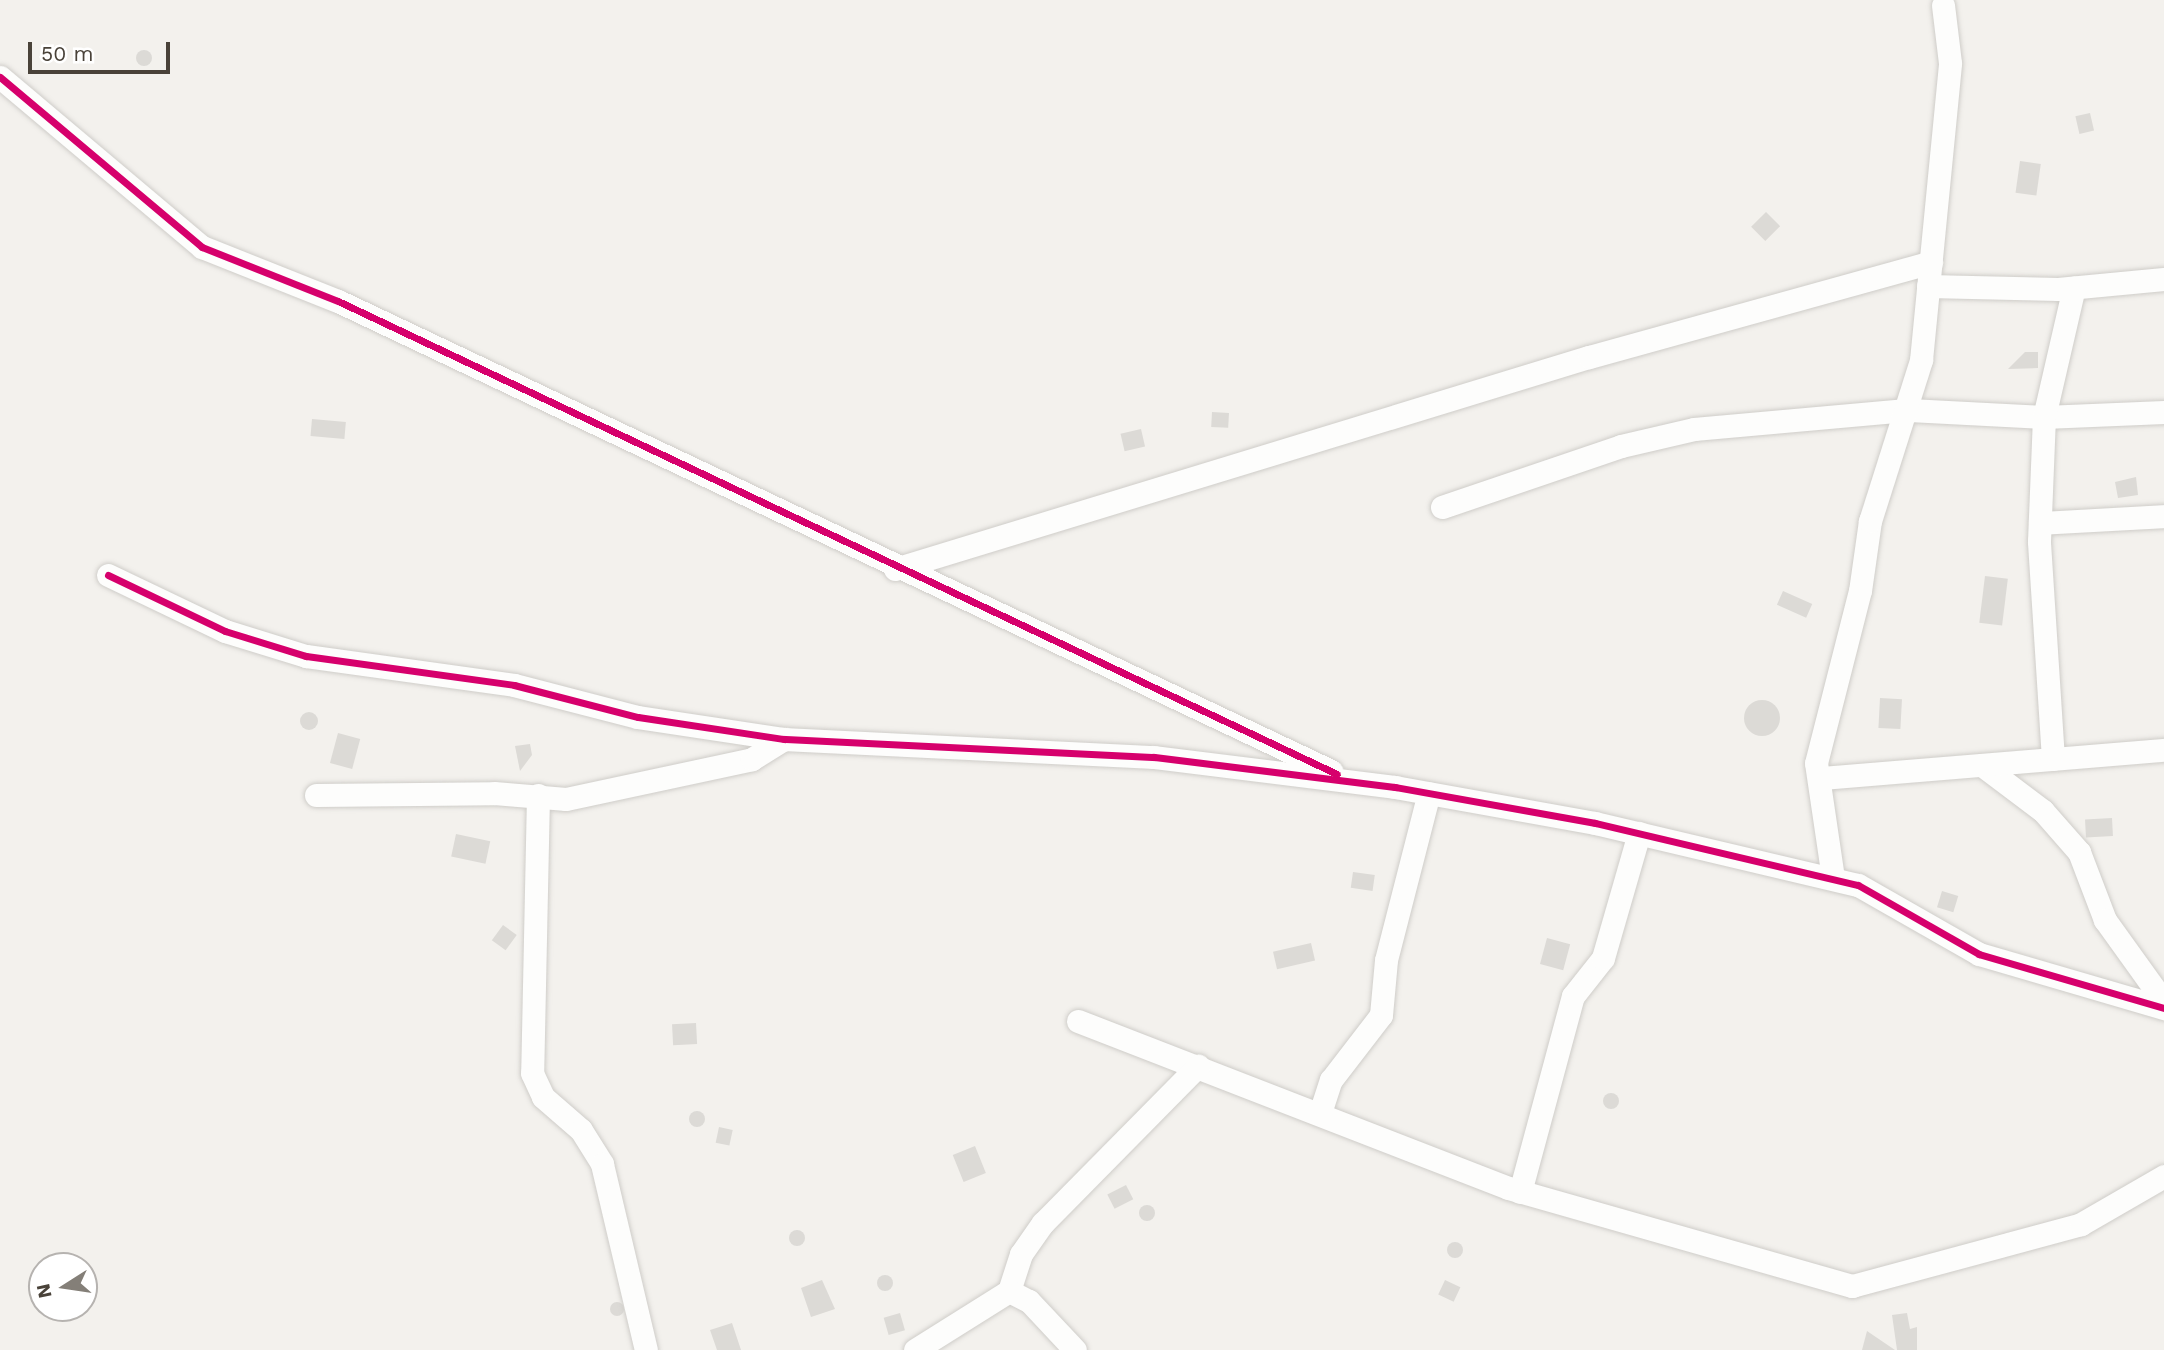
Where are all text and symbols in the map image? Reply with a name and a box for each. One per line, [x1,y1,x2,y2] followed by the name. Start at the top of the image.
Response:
[32,28,173,72] scale bar
[41,41,93,66] text: 50 m
[28,1252,98,1322] north arrow
[31,1282,57,1300] text: N

